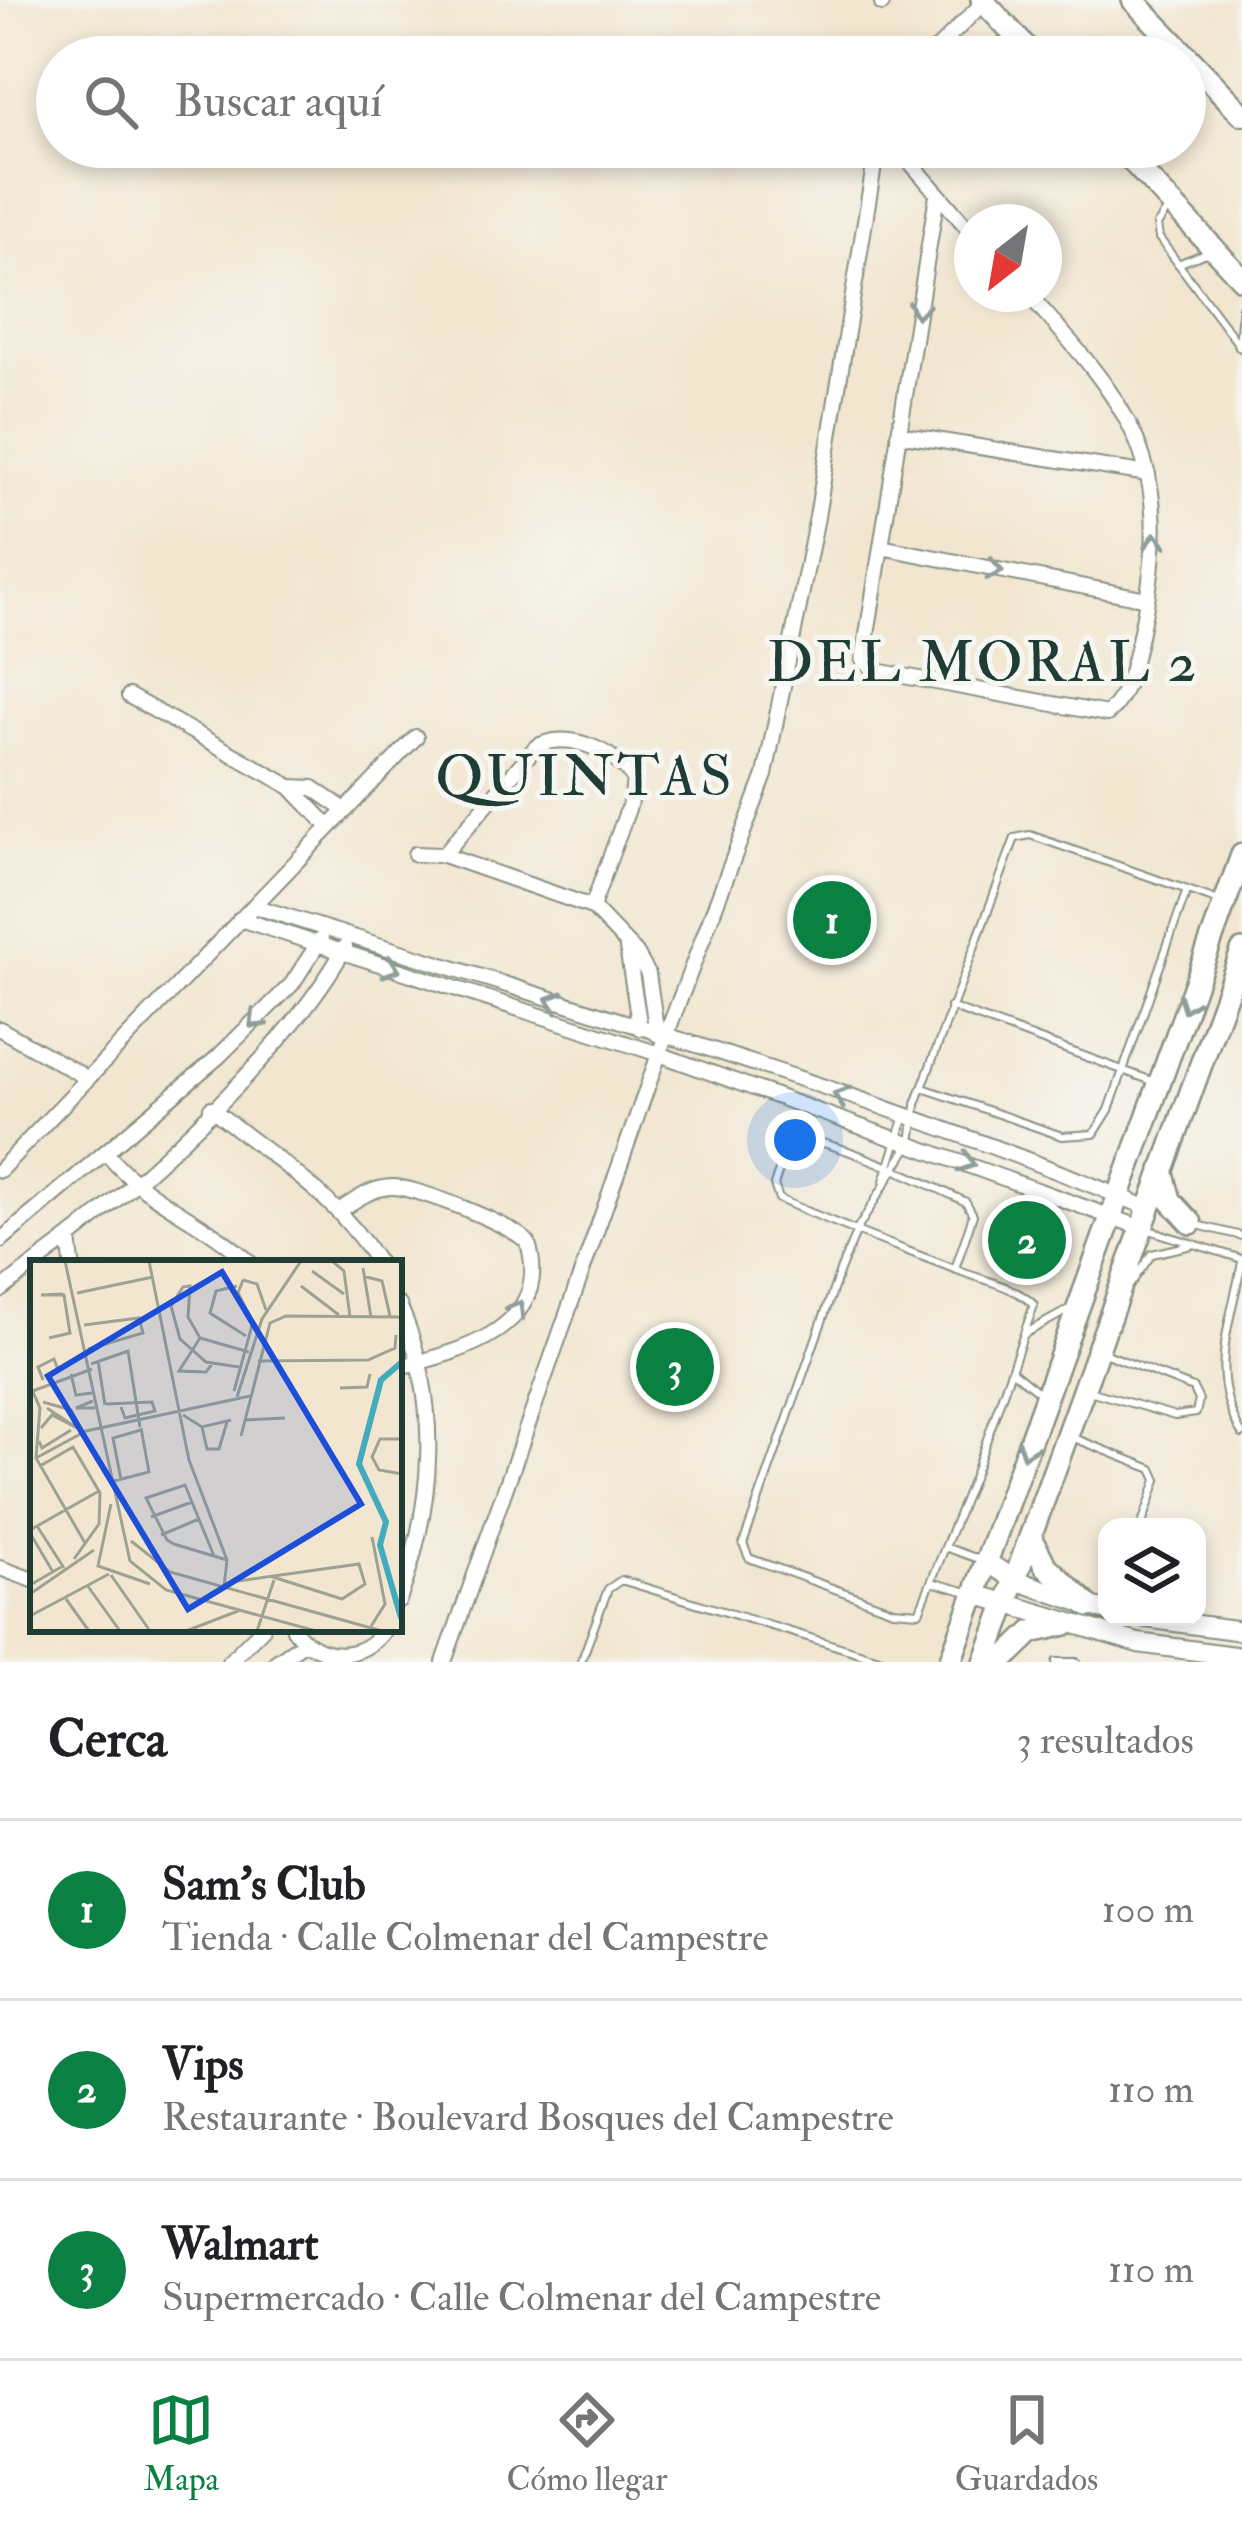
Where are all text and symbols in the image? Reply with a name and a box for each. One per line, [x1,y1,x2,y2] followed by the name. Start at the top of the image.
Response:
[36,36,1206,168] search box
[78,69,144,135] icon: search
[174,74,382,130] text: Buscar aquí
[954,204,1062,312] north arrow
[906,301,932,320] one-way arrow
[1142,531,1168,550] one-way arrow
[985,556,1005,581] one-way arrow
[767,627,1199,699] district label: DEL MORAL 2
[435,741,735,813] district label: QUINTAS
[793,875,871,965] pin: 1
[381,954,402,979] one-way arrow
[544,990,565,1015] one-way arrow
[1177,993,1202,1014] one-way arrow
[248,1007,270,1029] one-way arrow
[832,1086,853,1110] one-way arrow
[765,1110,825,1170] your location
[955,1149,976,1173] one-way arrow
[988,1195,1066,1285] pin: 2
[30,1260,402,1632] inset map
[503,1300,526,1322] one-way arrow
[636,1322,714,1412] pin: 3
[1016,1438,1040,1459] one-way arrow
[1098,1518,1206,1626] map controls
[1098,1518,1206,1626] button: layers
[48,1708,167,1772] text: Cerca
[1017,1716,1194,1765] text: 3 resultados
[162,1857,366,1913] text: Sam's Club
[80,1885,94,1934] text: 1
[1102,1885,1194,1934] text: 100 m
[162,1913,769,1962] text: Tienda · Calle Colmenar del Campestre
[162,2037,244,2093] text: Vips
[77,2065,97,2114] text: 2
[1108,2065,1194,2114] text: 110 m
[162,2093,894,2142] text: Restaurante · Boulevard Bosques del Campestre
[162,2217,319,2273] text: Walmart
[80,2245,94,2294] text: 3
[1108,2245,1194,2294] text: 110 m
[162,2273,881,2322] text: Supermercado · Calle Colmenar del Campestre
[144,2387,219,2500] tab: Mapa
[506,2387,667,2500] tab: Cómo llegar
[955,2387,1098,2500] tab: Guardados

